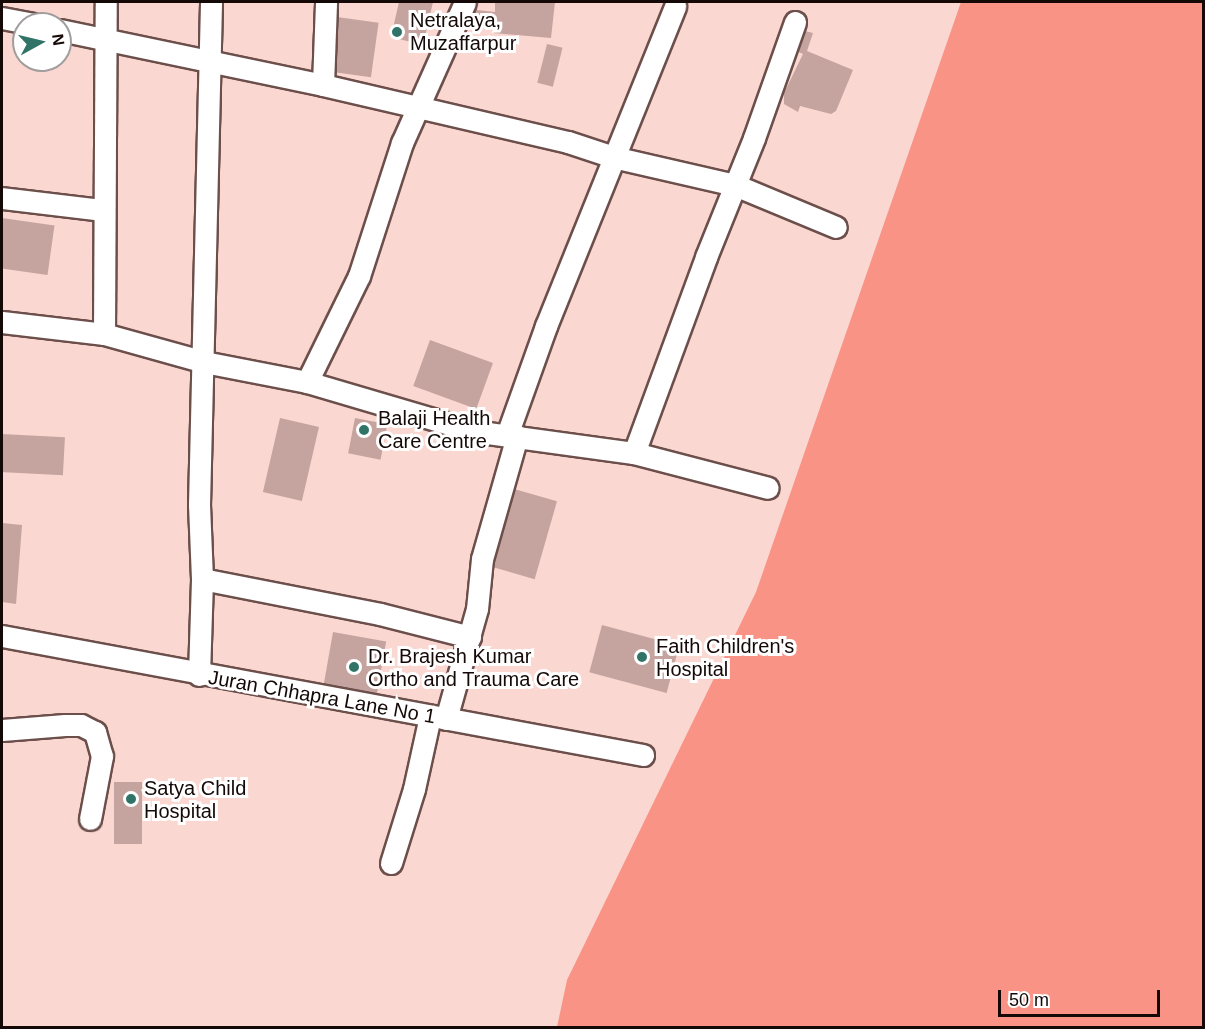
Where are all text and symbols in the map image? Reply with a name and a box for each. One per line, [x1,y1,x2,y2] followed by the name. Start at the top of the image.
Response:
[410,8,516,55] place label: Netralaya, Muzaffarpur
[12,12,72,72] north arrow
[388,23,406,41] marker: Netralaya, Muzaffarpur
[49,33,68,47] text: N
[378,406,490,453] place label: Balaji Health Care Centre
[355,421,373,439] marker: Balaji Health Care Centre
[656,634,794,681] place label: Faith Children's Hospital
[368,644,580,691] place label: Dr. Brajesh Kumar Ortho and Trauma Care
[633,648,651,666] marker: Faith Children's Hospital
[345,658,363,676] marker: Dr. Brajesh Kumar Ortho and Trauma Care
[207,665,437,729] street label: Juran Chhapra Lane No 1
[144,776,246,823] place label: Satya Child Hospital
[122,790,140,808] marker: Satya Child Hospital
[1001,978,1163,1016] scale bar
[1009,990,1049,1010] text: 50 m

